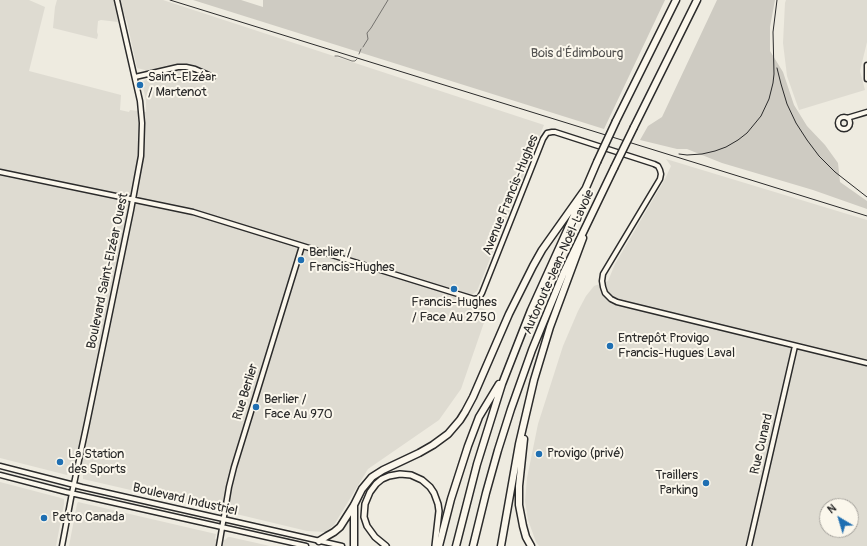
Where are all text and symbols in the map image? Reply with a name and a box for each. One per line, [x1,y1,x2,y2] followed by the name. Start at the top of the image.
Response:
[531,46,623,62] park label: Bois d'Édimbourg
[148,70,216,101] place label: Saint-Elzéar / Martenot
[135,80,145,90] marker: Saint-Elzéar / Martenot
[480,133,542,257] street label: Avenue Francis-Hughes
[520,187,598,337] street label: Autoroute Jean-Noël-Lavoie
[84,192,132,350] street label: Boulevard Saint-Elzéar Ouest
[309,245,395,276] place label: Berlier / Francis-Hughes
[296,255,306,265] marker: Berlier / Francis-Hughes
[449,284,459,294] marker: Francis-Hughes / Face Au 2750
[411,295,497,326] place label: Francis-Hughes / Face Au 2750
[618,331,735,362] place label: Entrepôt Provigo Francis-Hugues Laval
[605,341,615,351] marker: Entrepôt Provigo Francis-Hugues Laval
[230,362,262,422] street label: Rue Berlier
[264,392,333,423] place label: Berlier / Face Au 970
[251,402,261,412] marker: Berlier / Face Au 970
[747,412,777,476] street label: Rue Cunard
[547,446,625,462] place label: Provigo (privé)
[68,447,126,478] place label: La Station des Sports
[534,449,544,459] marker: Provigo (privé)
[55,457,65,467] marker: La Station des Sports
[655,468,698,499] place label: Traillers Parking
[701,478,711,488] marker: Traillers Parking
[131,480,239,520] street label: Boulevard Industriel
[819,498,859,538] north arrow
[825,502,839,516] text: N
[52,510,125,526] place label: Petro Canada
[39,513,49,523] marker: Petro Canada

